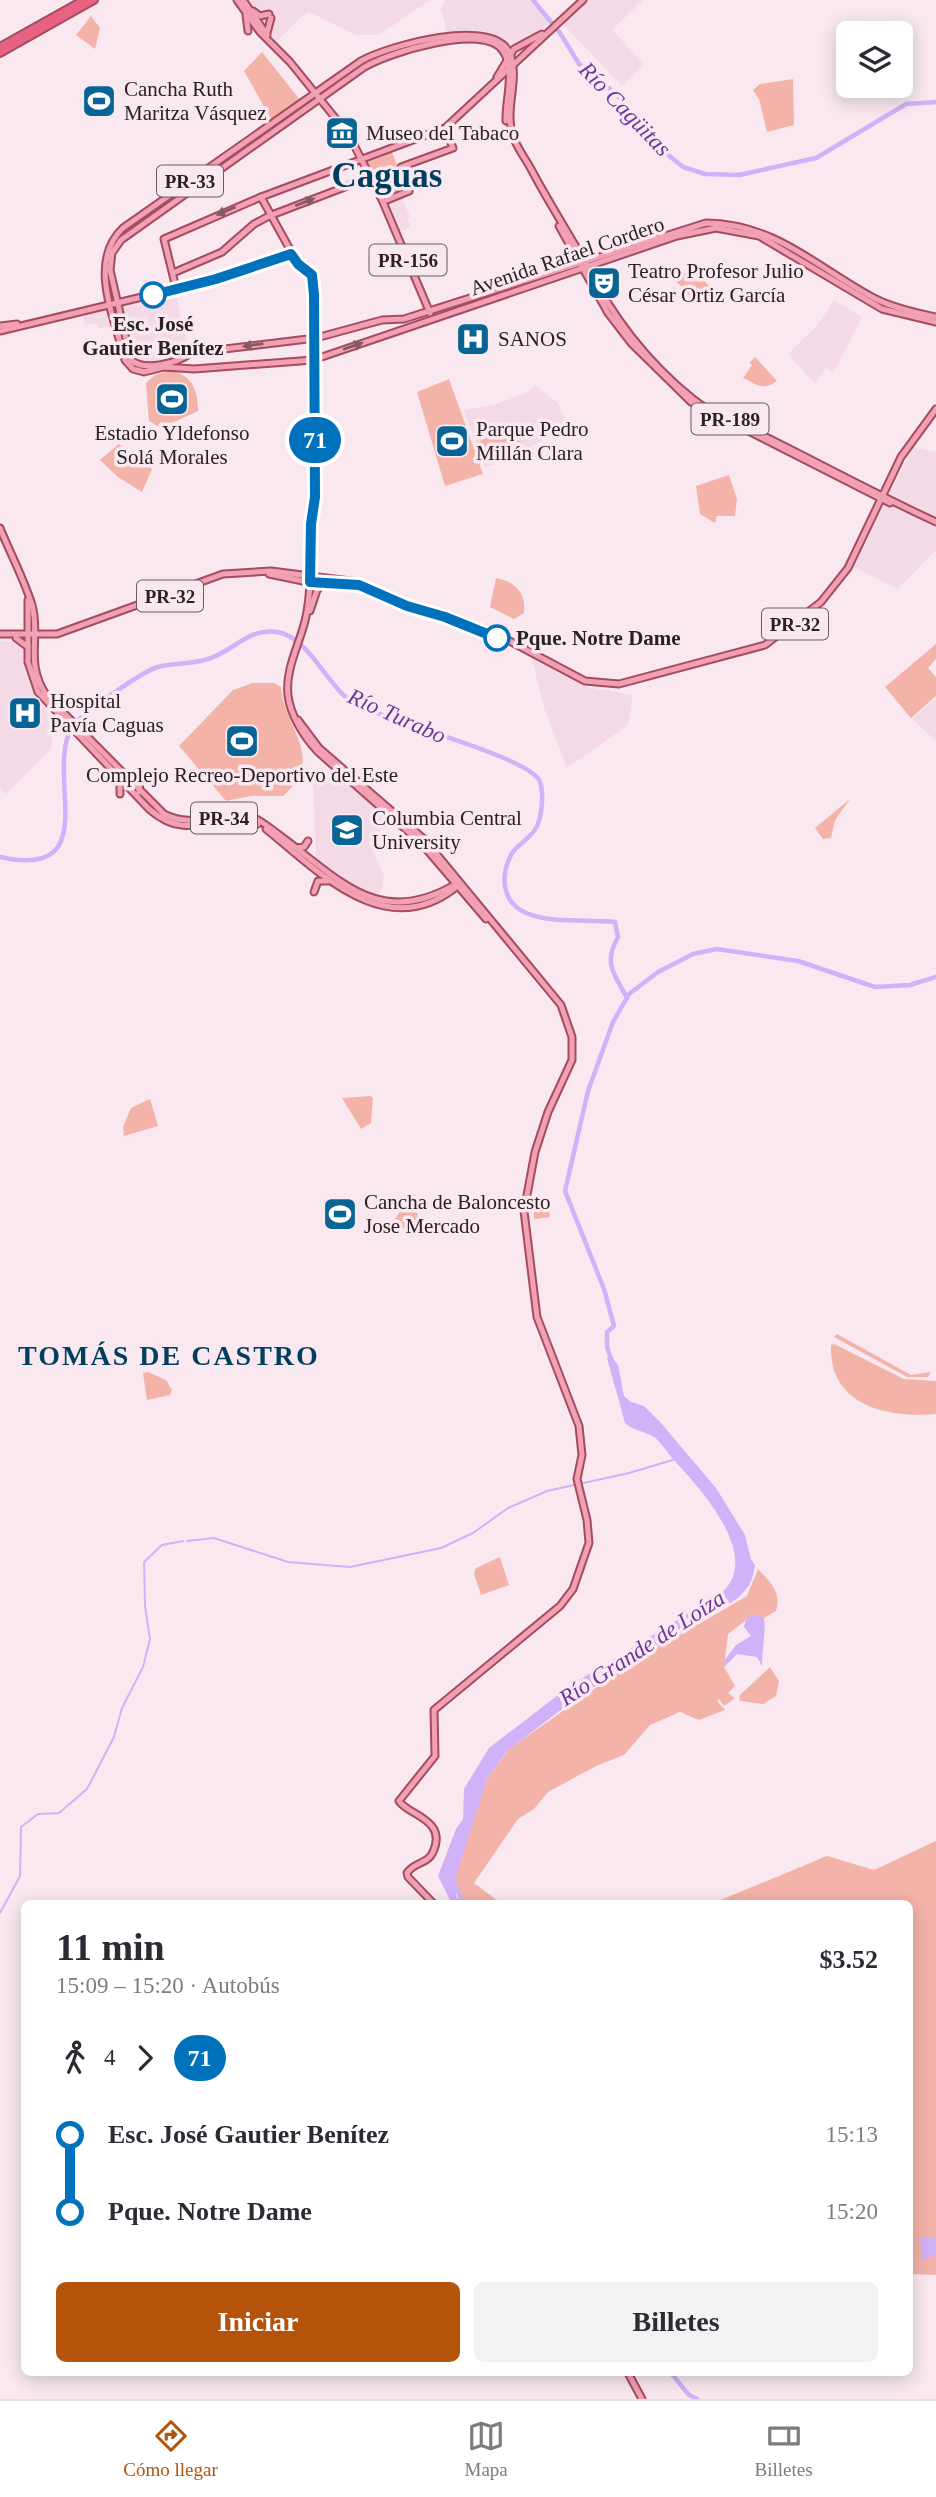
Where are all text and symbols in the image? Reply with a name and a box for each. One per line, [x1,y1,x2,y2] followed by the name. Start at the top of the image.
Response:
[836,21,913,98] map controls
[836,21,913,98] button: layers
[573,56,676,161] water label: Río Cagüitas
[124,77,266,125] place label: Cancha Ruth Maritza Vásquez
[80,82,118,120] sports icon: Cancha Ruth Maritza Vásquez
[323,114,361,152] museum icon: Museo del Tabaco
[366,121,519,145] place label: Museo del Tabaco
[332,156,442,195] district label: Caguas
[157,166,223,196] road number: PR-33
[294,196,315,207] one-way arrow
[215,206,236,217] one-way arrow
[467,211,667,301] street label: Avenida Rafael Cordero
[370,244,446,276] road number: PR-156
[628,259,804,307] place label: Teatro Profesor Julio César Ortiz García
[585,264,623,302] theatre icon: Teatro Profesor Julio César Ortiz García
[140,282,166,308] marker: Esc. José Gautier Benítez
[82,312,224,360] place label: Esc. José Gautier Benítez
[454,320,492,358] hospital icon: SANOS
[498,327,567,351] place label: SANOS
[242,340,264,351] one-way arrow
[343,340,364,351] one-way arrow
[153,380,191,418] sports icon: Estadio Yldefonso Solá Morales
[692,404,768,434] road number: PR-189
[284,417,346,463] line badge: 71
[476,417,589,465] place label: Parque Pedro Millán Clara
[95,421,249,469] place label: Estadio Yldefonso Solá Morales
[433,422,471,460] sports icon: Parque Pedro Millán Clara
[303,427,327,453] text: 71
[137,580,203,611] road number: PR-32
[762,608,828,639] road number: PR-32
[484,625,510,651] marker: Pque. Notre Dame
[516,626,681,650] place label: Pque. Notre Dame
[343,683,450,749] water label: Río Turabo
[50,689,164,737] place label: Hospital Pavía Caguas
[6,694,44,732] hospital icon: Hospital Pavía Caguas
[223,722,261,760] sports icon: Complejo Recreo-Deportivo del Este
[86,763,398,787] place label: Complejo Recreo-Deportivo del Este
[191,803,257,834] road number: PR-34
[372,806,522,854] place label: Columbia Central University
[328,811,366,849] school or university icon: Columbia Central University
[364,1190,551,1238] place label: Cancha de Baloncesto Jose Mercado
[321,1195,359,1233] sports icon: Cancha de Baloncesto Jose Mercado
[18,1340,320,1371] district label: TOMÁS DE CASTRO
[554,1585,729,1711] water label: Río Grande de Loíza
[56,1926,165,1968] text: 11 min
[820,1945,878,1974] text: $3.52
[56,1973,280,1998] text: 15:09 – 15:20 · Autobús
[56,2039,94,2077] icon: walk
[126,2039,164,2077] icon: forward
[104,2045,116,2070] text: 4
[188,2045,212,2071] text: 71
[108,2120,389,2149] text: Esc. José Gautier Benítez
[826,2122,878,2147] text: 15:13
[108,2197,312,2226] text: Pque. Notre Dame
[826,2199,878,2224] text: 15:20
[56,2282,460,2362] button: Iniciar
[474,2282,878,2362] button: Billetes
[123,2417,218,2481] tab: Cómo llegar
[465,2417,508,2481] tab: Mapa
[755,2417,813,2481] tab: Billetes

